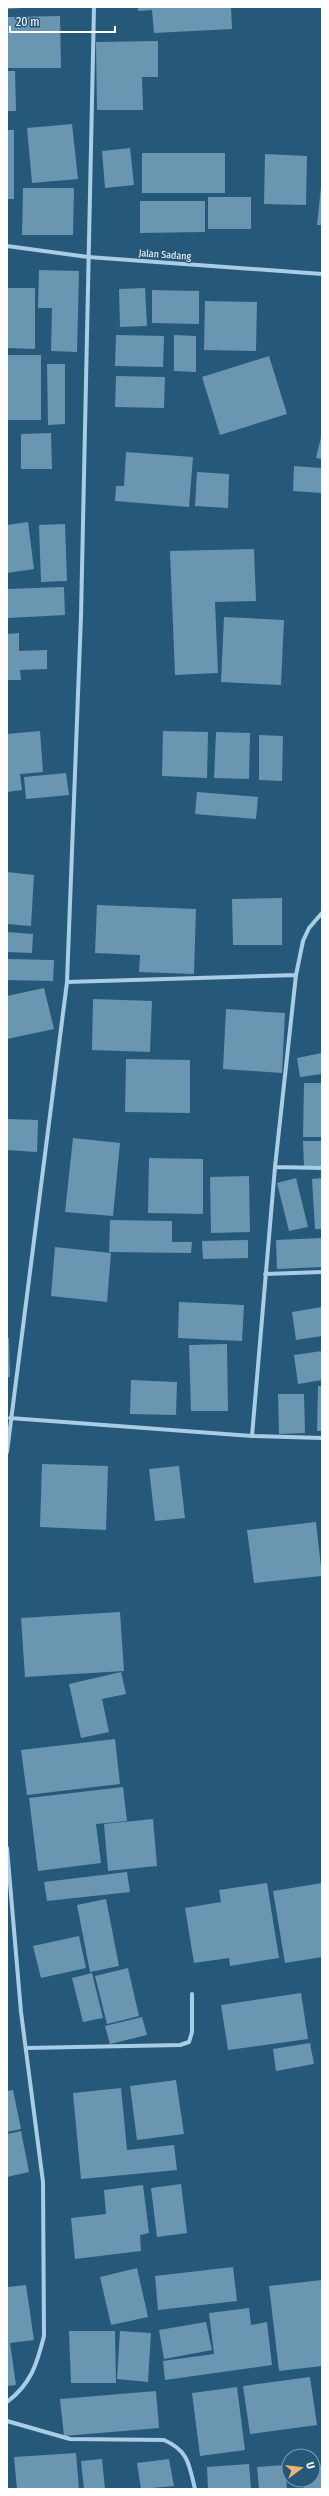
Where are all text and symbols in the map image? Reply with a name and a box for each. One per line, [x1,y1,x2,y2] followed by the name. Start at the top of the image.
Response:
[10,8,115,34] scale bar
[16,15,40,29] text: 20 m
[138,247,192,263] street label: Jalan Sadang
[281,2448,321,2488] north arrow
[303,2461,317,2470] text: U

